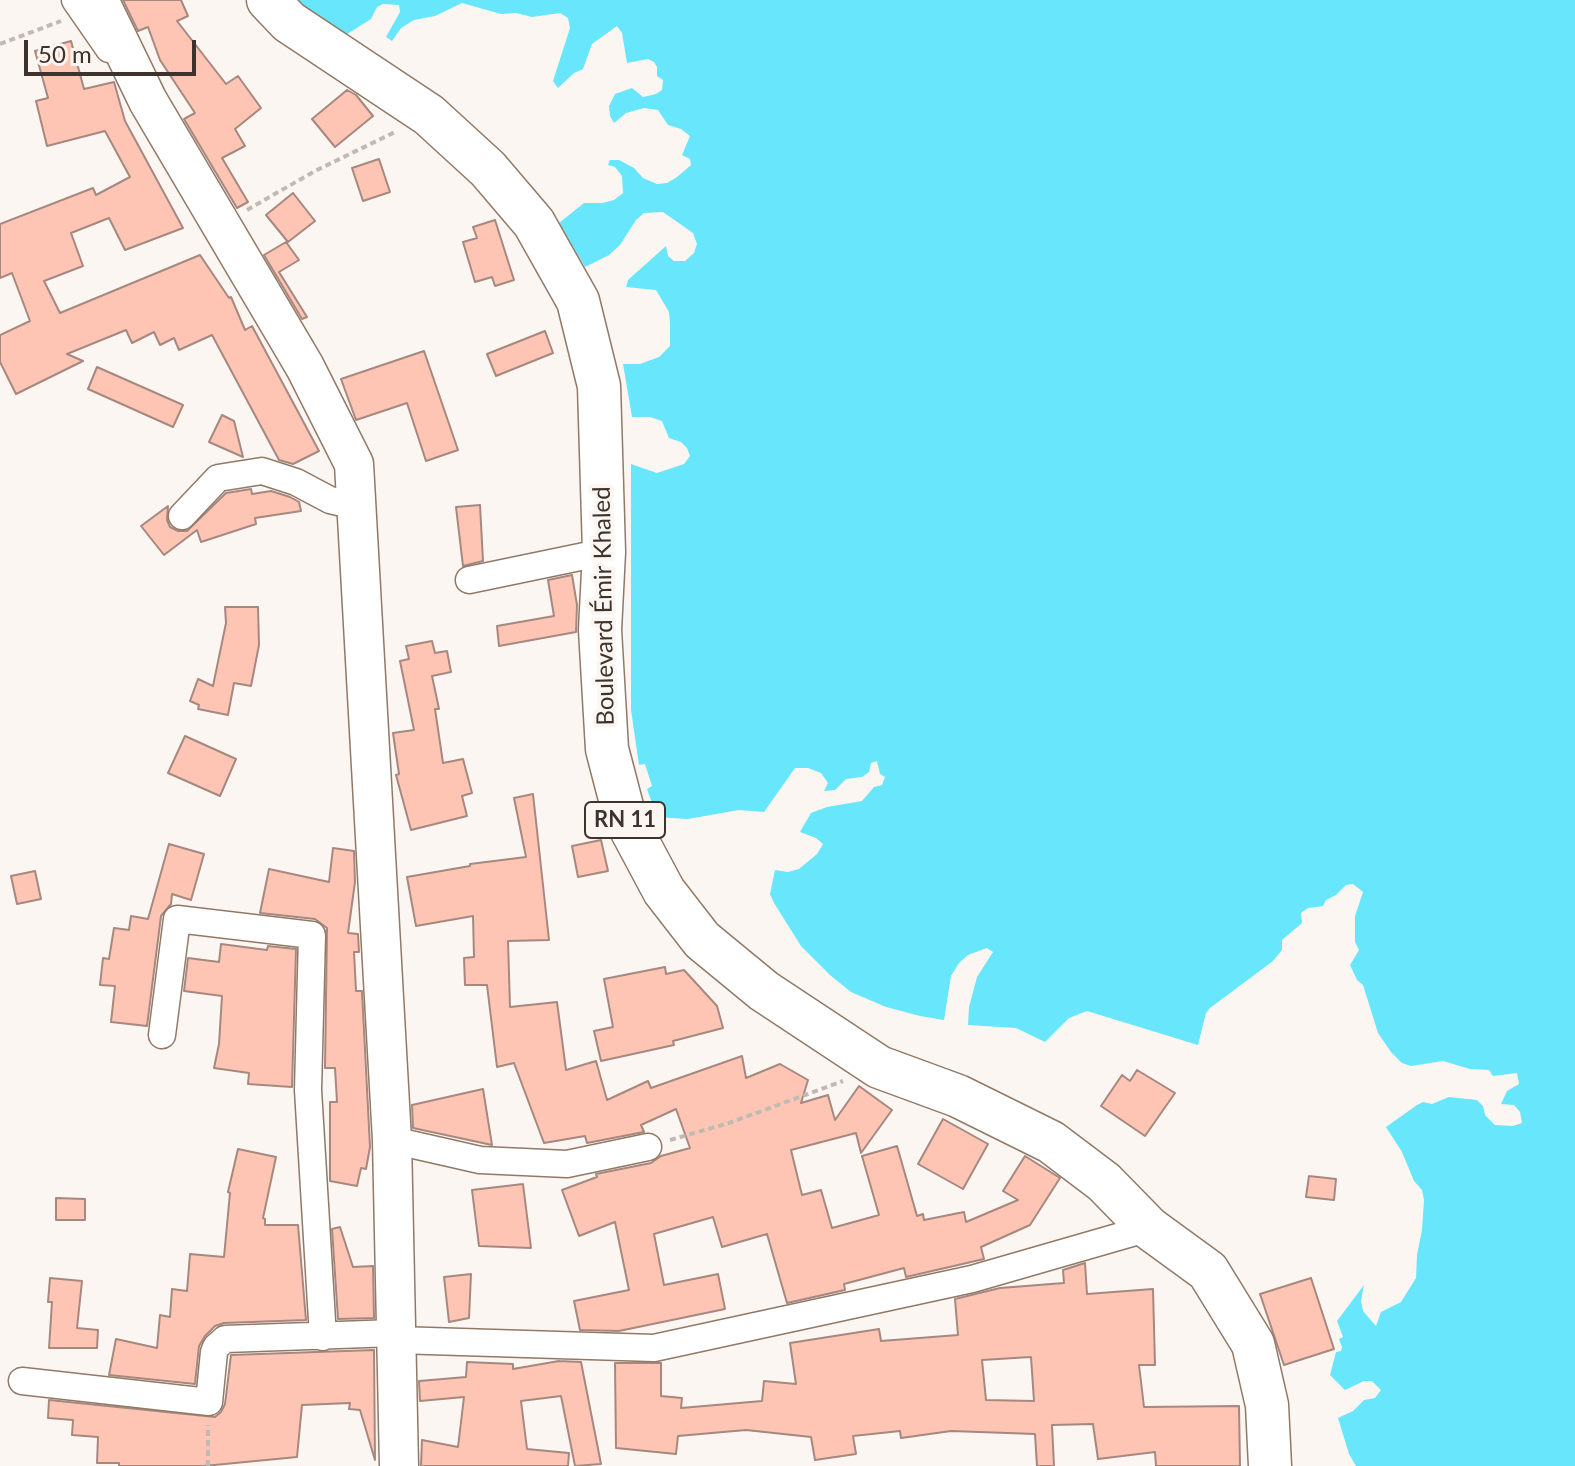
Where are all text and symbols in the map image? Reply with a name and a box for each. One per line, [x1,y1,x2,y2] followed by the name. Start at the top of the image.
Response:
[28,24,200,74] scale bar
[38,39,92,68] text: 50 m
[588,486,620,726] street label: Boulevard Émir Khaled
[585,802,665,838] road number: RN 11

